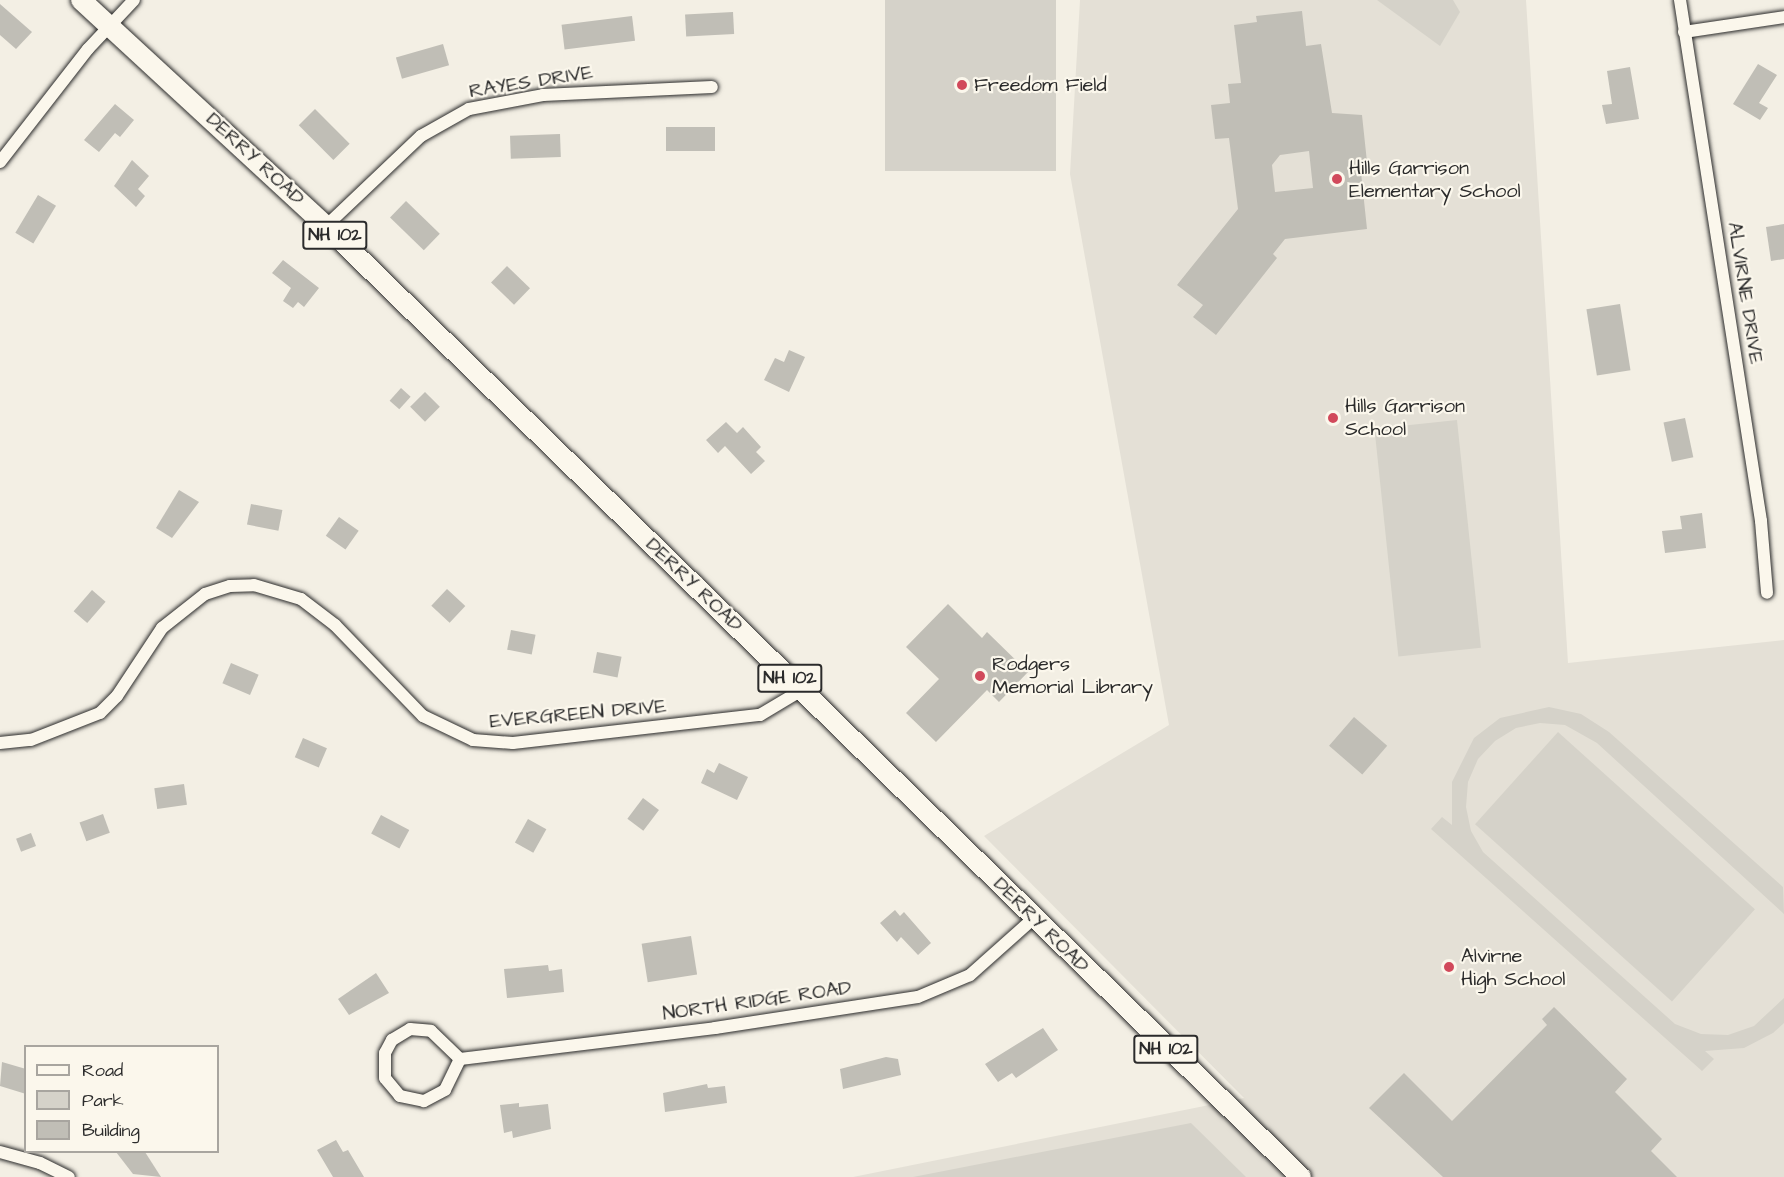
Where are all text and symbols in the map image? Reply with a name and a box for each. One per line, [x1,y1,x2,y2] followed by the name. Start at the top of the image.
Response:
[467,60,595,104] street label: RAYES DRIVE
[974,73,1107,97] place label: Freedom Field
[955,78,969,92] marker: Freedom Field
[201,107,309,211] street label: DERRY ROAD
[1349,156,1521,203] place label: Hills Garrison Elementary School
[1330,172,1344,186] marker: Hills Garrison Elementary School
[302,220,368,250] road number: NH 102
[1722,220,1768,366] street label: ALVIRNE DRIVE
[1345,394,1465,441] place label: Hills Garrison School
[1326,411,1340,425] marker: Hills Garrison School
[641,533,747,637] street label: DERRY ROAD
[992,652,1153,699] place label: Rodgers Memorial Library
[757,663,823,693] road number: NH 102
[973,669,987,683] marker: Rodgers Memorial Library
[489,694,667,734] street label: EVERGREEN DRIVE
[988,872,1094,978] street label: DERRY ROAD
[1461,944,1565,991] place label: Alvirne High School
[1442,960,1456,974] marker: Alvirne High School
[661,976,853,1026] street label: NORTH RIDGE ROAD
[1133,1034,1199,1064] road number: NH 102
[24,1045,219,1153] legend
[82,1058,123,1083] text: Road
[82,1088,124,1113] text: Park
[82,1118,140,1143] text: Building

